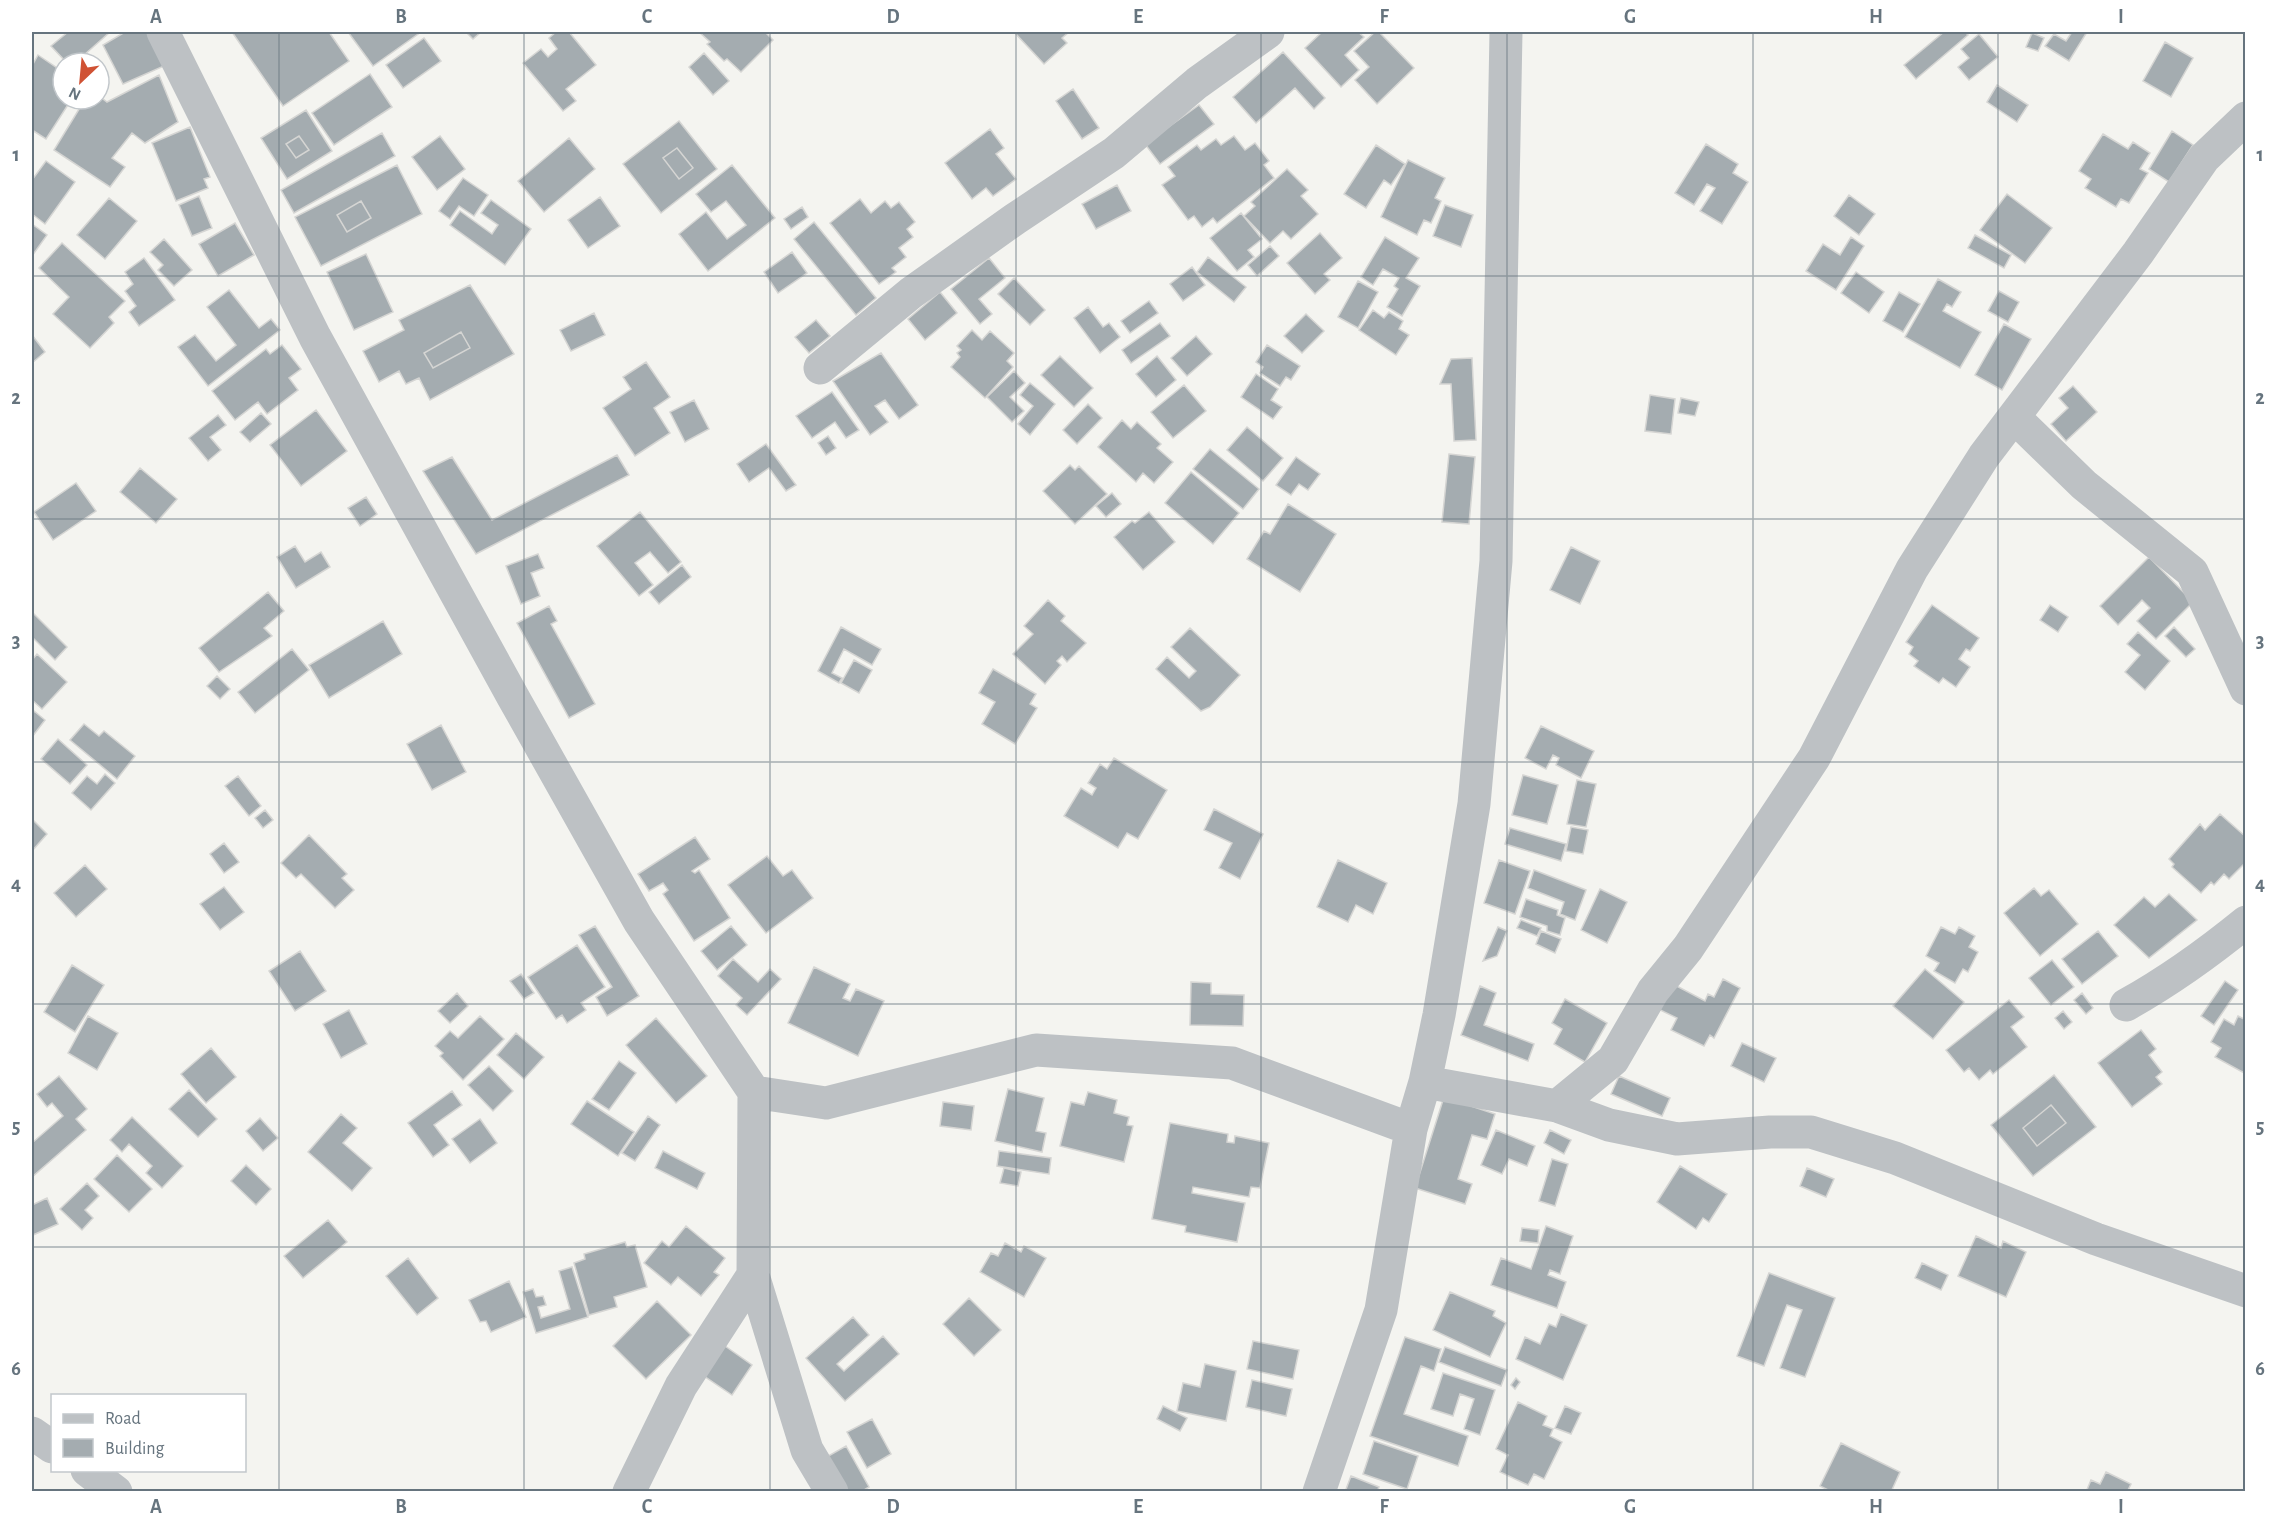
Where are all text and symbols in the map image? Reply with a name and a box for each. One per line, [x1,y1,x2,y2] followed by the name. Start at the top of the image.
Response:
[150,7,162,27] text: A
[395,7,407,27] text: B
[642,7,653,27] text: C
[886,7,900,27] text: D
[1133,7,1143,27] text: E
[1379,7,1389,27] text: F
[1624,7,1636,27] text: G
[1869,7,1883,27] text: H
[2118,7,2124,27] text: I
[51,51,111,111] north arrow
[66,84,83,103] text: N
[12,145,20,165] text: 1
[2256,145,2264,165] text: 1
[11,388,21,408] text: 2
[2255,388,2265,408] text: 2
[12,631,20,651] text: 3
[2256,631,2264,651] text: 3
[11,874,21,894] text: 4
[2255,874,2265,894] text: 4
[12,1117,20,1137] text: 5
[2256,1117,2264,1137] text: 5
[11,1359,21,1379] text: 6
[2255,1359,2265,1379] text: 6
[51,1394,246,1472] legend
[105,1410,141,1428] text: Road
[105,1440,165,1458] text: Building
[150,1497,162,1517] text: A
[395,1497,407,1517] text: B
[642,1497,653,1517] text: C
[886,1497,900,1517] text: D
[1133,1497,1143,1517] text: E
[1379,1497,1389,1517] text: F
[1624,1497,1636,1517] text: G
[1869,1497,1883,1517] text: H
[2118,1497,2124,1517] text: I

